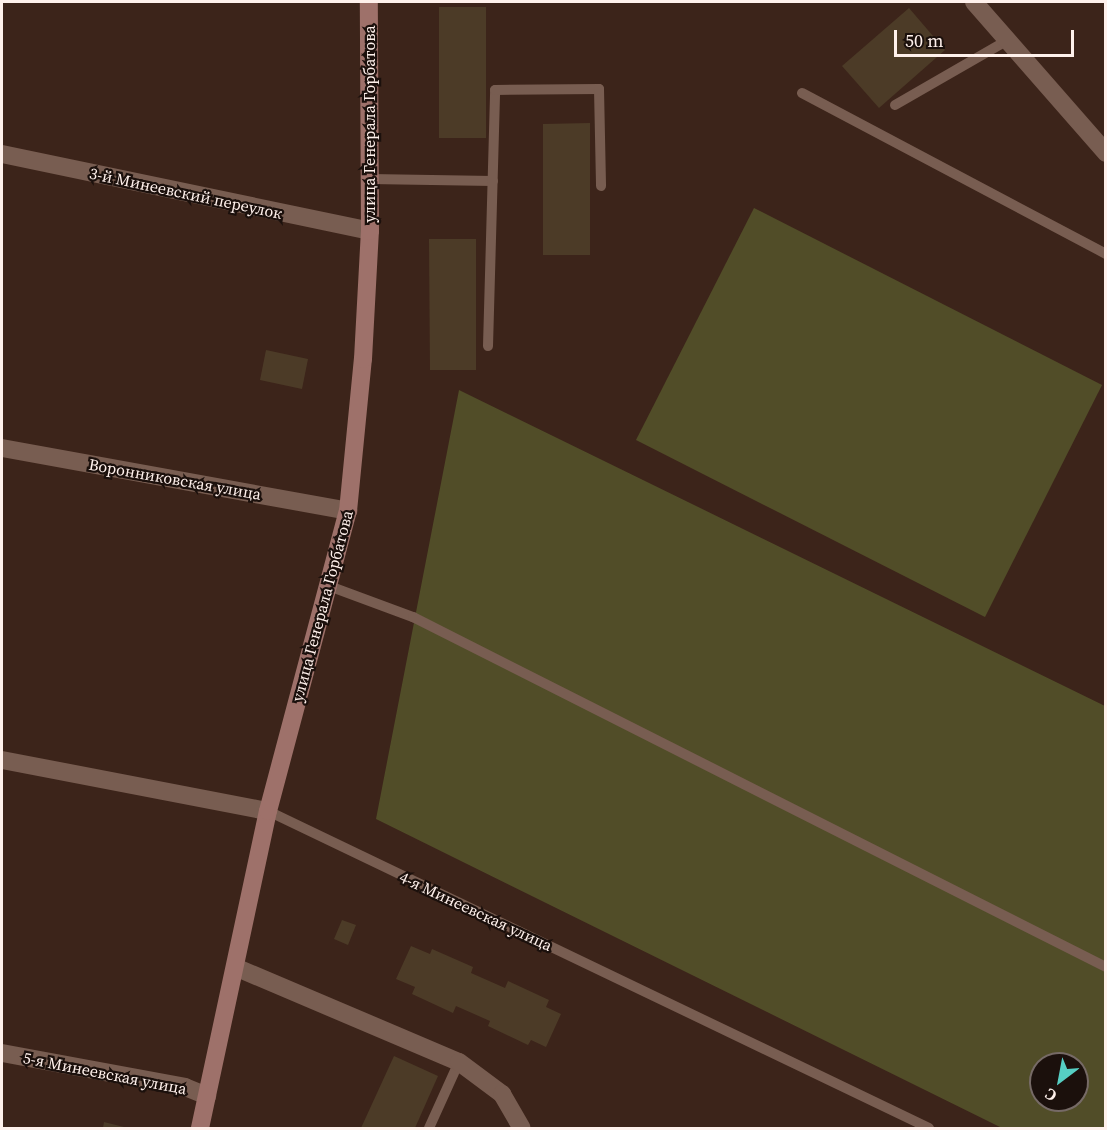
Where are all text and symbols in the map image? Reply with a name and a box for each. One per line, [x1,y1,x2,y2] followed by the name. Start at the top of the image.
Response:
[897,18,1077,56] scale bar
[359,25,379,223] street label: улица Генерала Горбатова
[905,28,943,53] text: 50 m
[88,163,284,223] street label: 3-й Минеевский переулок
[87,454,263,504] street label: Воронниковская улица
[287,508,357,704] street label: улица Генерала Горбатова
[397,867,555,955] street label: 4-я Минеевская улица
[22,1048,188,1098] street label: 5-я Минеевская улица
[1029,1052,1089,1112] north arrow
[1040,1084,1061,1108] text: С

